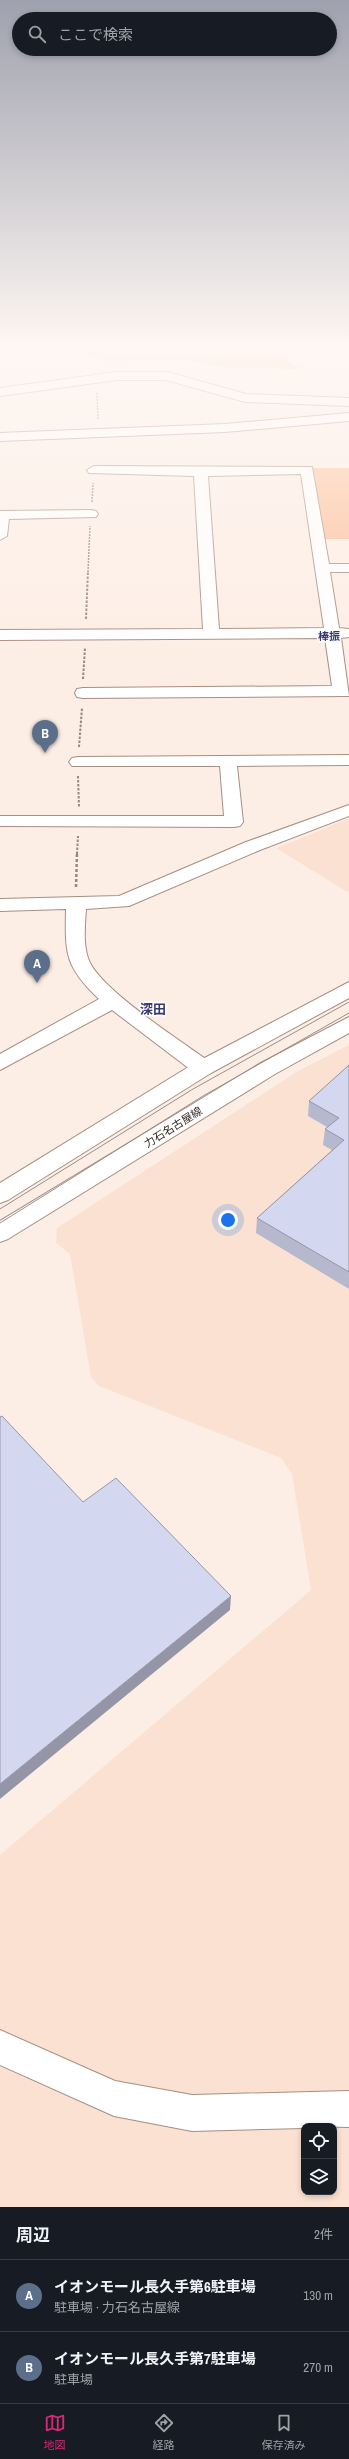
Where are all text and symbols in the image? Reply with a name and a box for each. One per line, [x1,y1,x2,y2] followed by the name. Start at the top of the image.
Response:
[12,12,337,56] search box
[26,23,48,45] icon: search
[58,24,133,45] text: ここで検索
[318,629,340,643] district label: 棒振
[32,720,58,753] pin: B
[24,950,50,983] pin: A
[140,1001,166,1018] district label: 深田
[141,1104,205,1150] street label: 力石名古屋線
[218,1210,238,1230] your location
[301,2123,337,2195] map controls
[301,2123,337,2159] button: locate
[301,2159,337,2195] button: layers
[16,2223,50,2246] text: 周辺
[314,2226,333,2243] text: 2件
[54,2276,256,2297] text: イオンモール長久手第6駐車場
[25,2287,33,2304] text: A
[303,2287,333,2304] text: 130 m
[54,2299,180,2316] text: 駐車場 · 力石名古屋線
[54,2348,256,2369] text: イオンモール長久手第7駐車場
[25,2359,33,2376] text: B
[303,2359,333,2376] text: 270 m
[54,2371,93,2388] text: 駐車場
[44,2412,66,2452] tab: 地図
[153,2412,175,2452] tab: 経路
[262,2412,306,2452] tab: 保存済み

